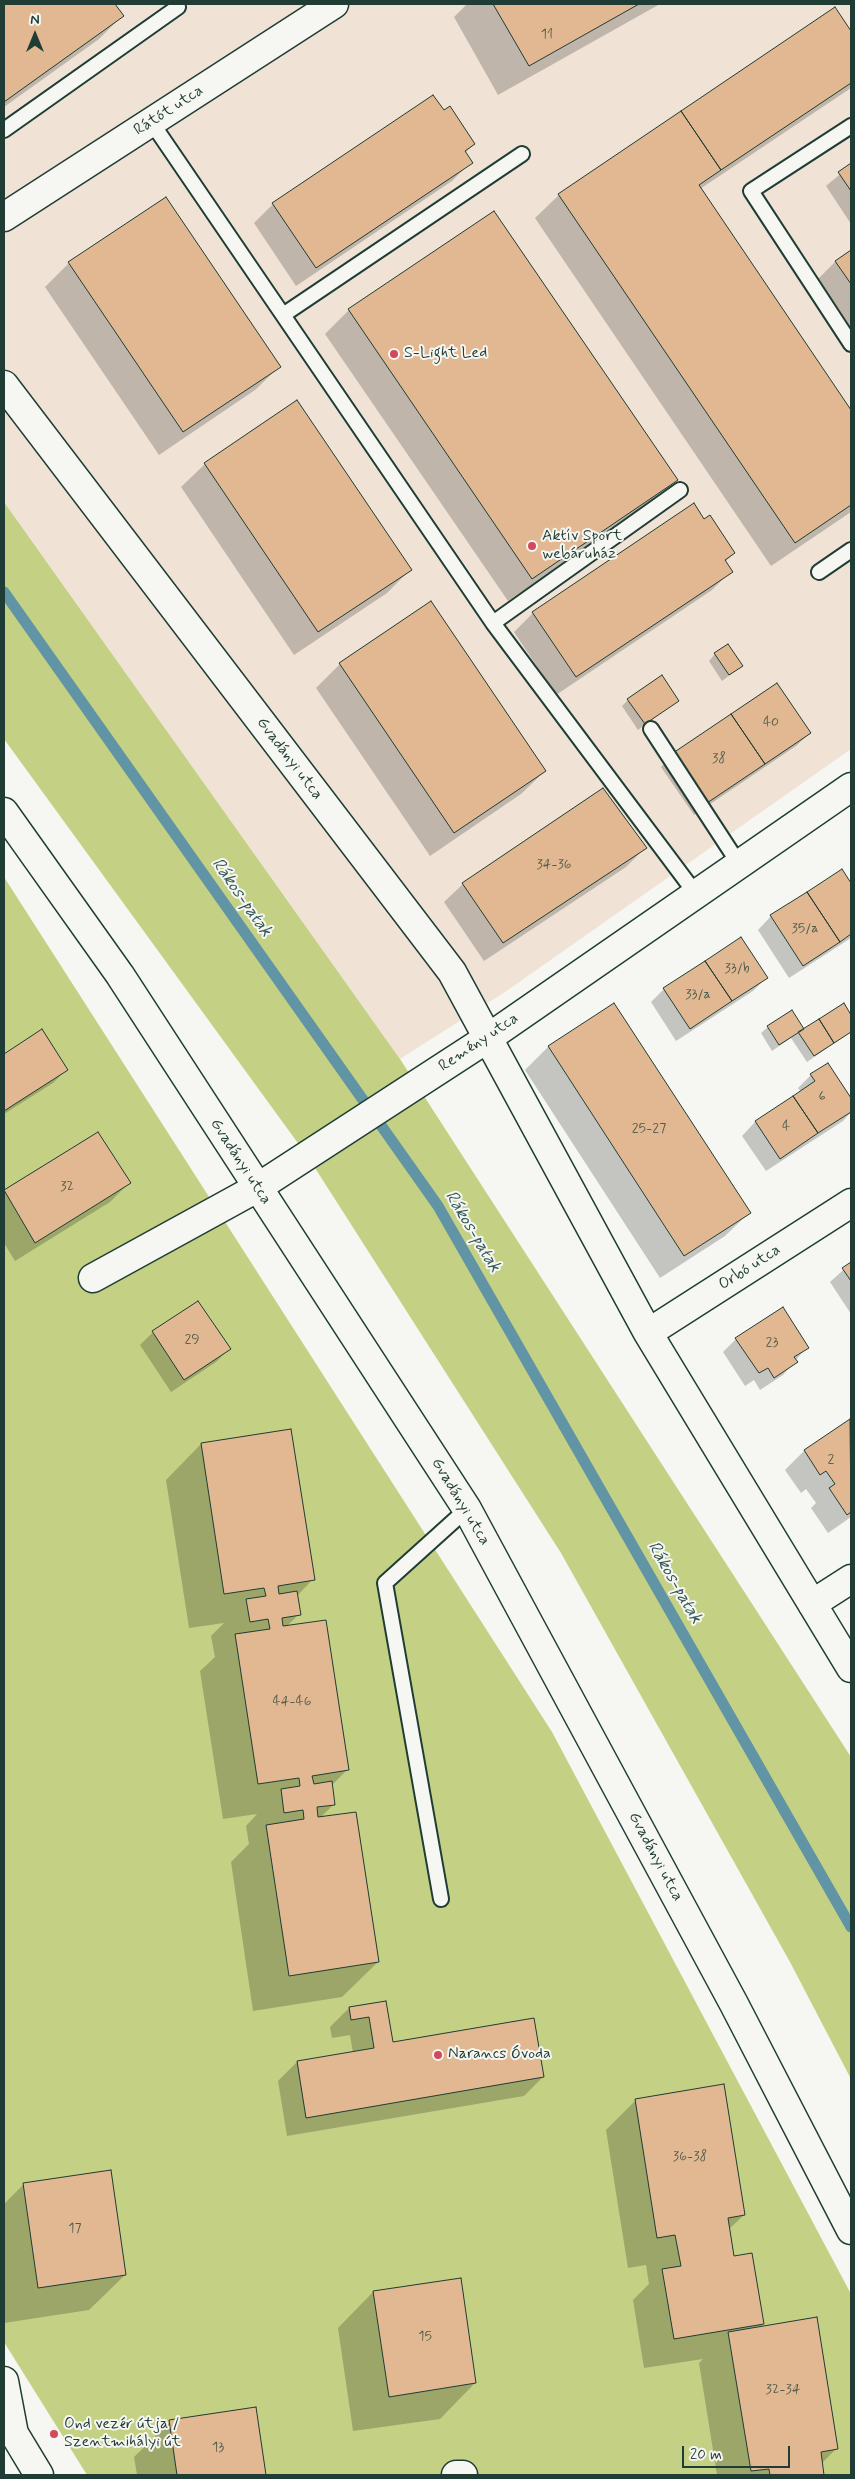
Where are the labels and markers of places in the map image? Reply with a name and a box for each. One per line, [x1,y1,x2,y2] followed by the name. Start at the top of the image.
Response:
[404,344,487,364] place label: S-Light Led
[388,348,400,360] marker: S-Light Led
[542,527,622,565] place label: Aktív Sport webáruház
[526,540,538,552] marker: Aktív Sport webáruház
[448,2045,551,2065] place label: Narancs Óvoda
[432,2049,444,2061] marker: Narancs Óvoda
[64,2415,181,2453] place label: Ond vezér útja / Szentmihályi út
[48,2428,60,2440] marker: Ond vezér útja / Szentmihályi út

